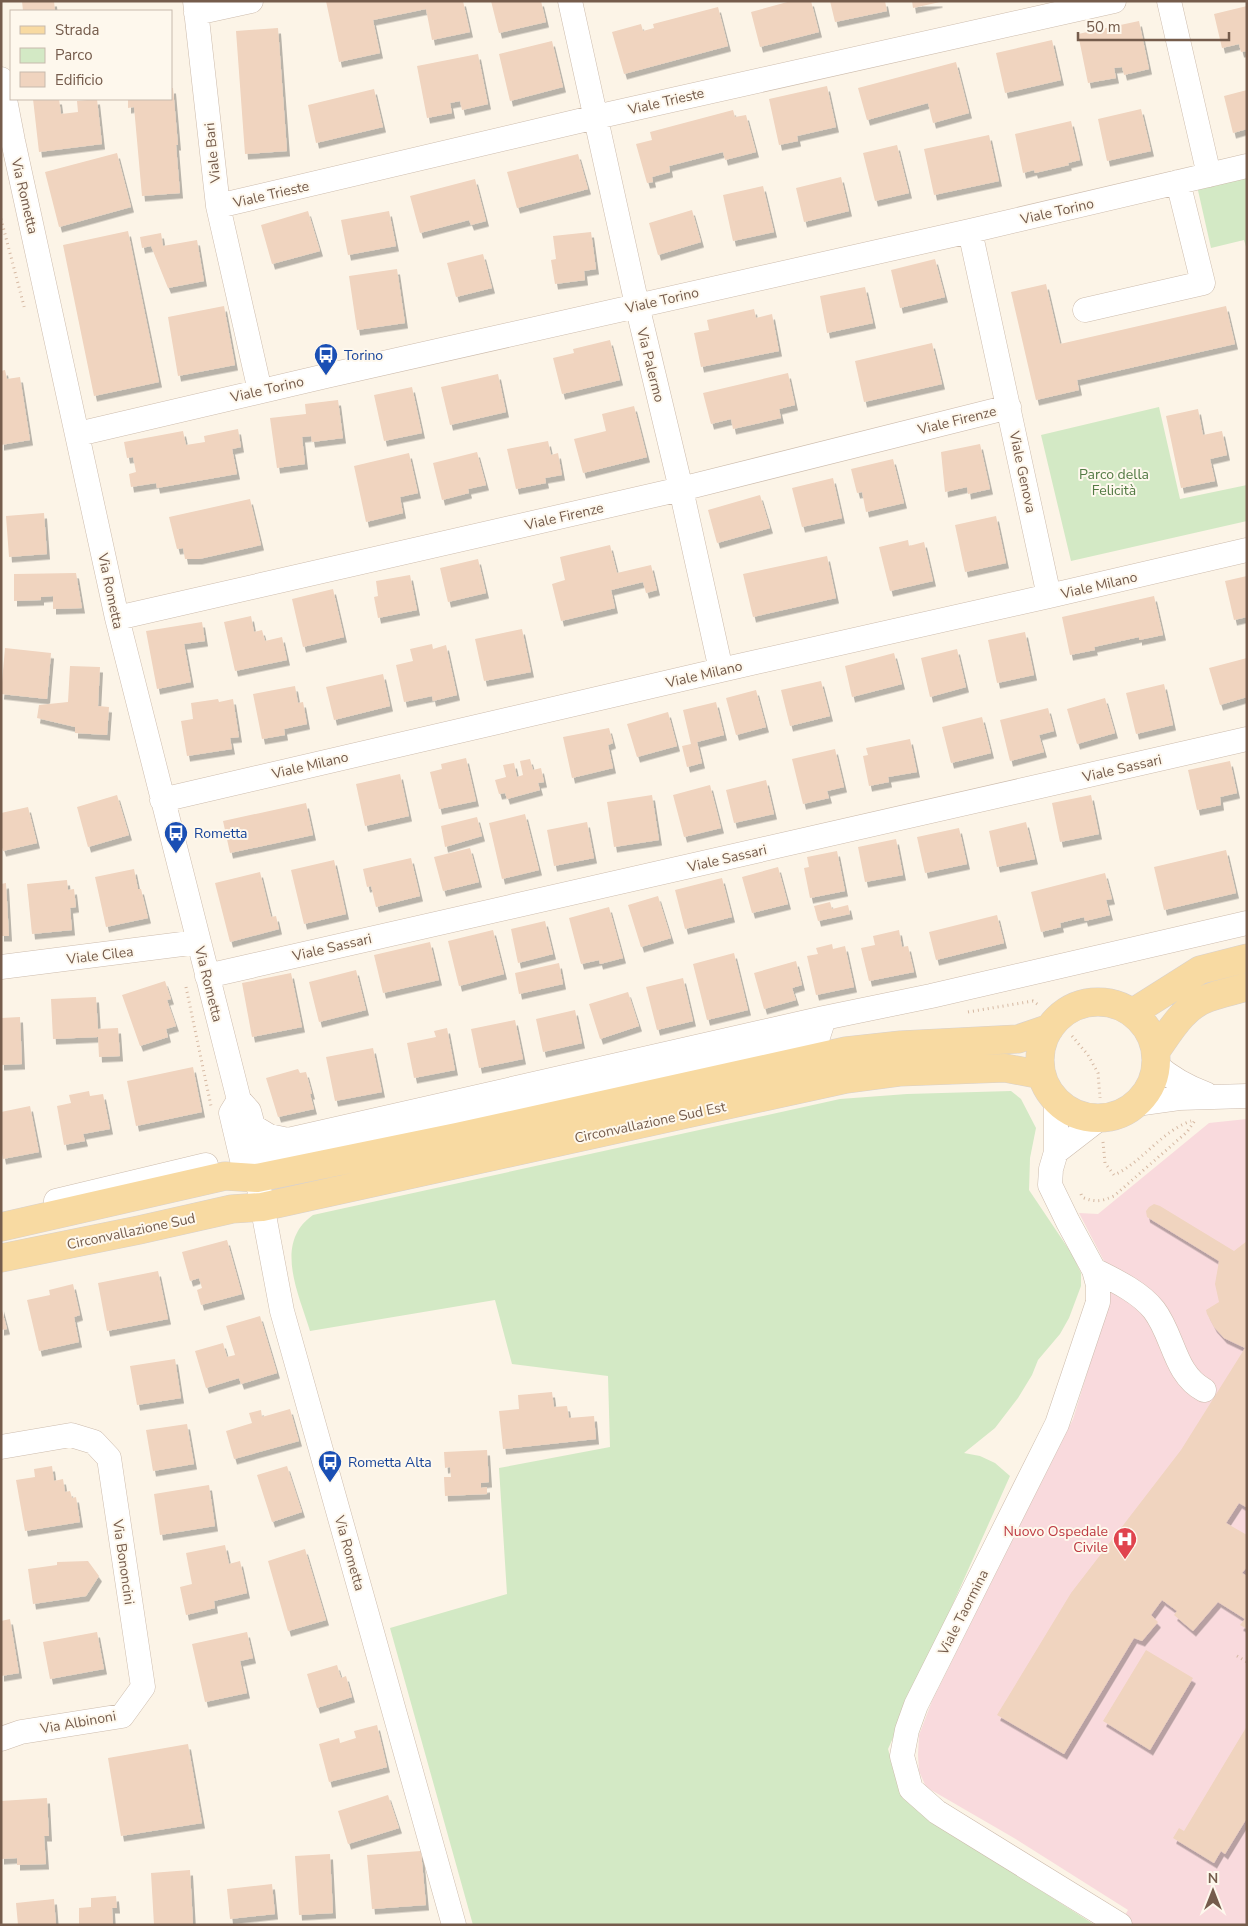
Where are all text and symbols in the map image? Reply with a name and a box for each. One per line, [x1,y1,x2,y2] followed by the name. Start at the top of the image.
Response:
[10,10,172,100] legend
[1078,10,1229,42] scale bar
[1086,17,1121,37] text: 50 m
[55,20,99,40] text: Strada
[55,45,93,65] text: Parco
[55,70,103,90] text: Edificio
[625,84,706,120] street label: Viale Trieste
[200,122,225,185] street label: Viale Bari
[6,155,42,236] street label: Via Rometta
[230,177,311,213] street label: Viale Trieste
[1018,194,1096,229] street label: Viale Torino
[623,283,701,318] street label: Viale Torino
[632,325,669,405] street label: Via Palermo
[313,342,339,376] bus stop icon: Torino
[344,346,383,365] place label: Torino
[228,372,306,407] street label: Viale Torino
[915,402,998,440] street label: Viale Firenze
[1004,428,1040,515] street label: Viale Genova
[1079,465,1149,500] park label: Parco della Felicità
[522,498,605,535] street label: Viale Firenze
[93,550,128,631] street label: Via Rometta
[1058,567,1139,604] street label: Viale Milano
[663,656,744,693] street label: Viale Milano
[269,747,350,784] street label: Viale Milano
[1080,750,1164,787] street label: Viale Sassari
[163,820,189,854] bus stop icon: Rometta
[194,824,247,843] place label: Rometta
[685,840,769,877] street label: Viale Sassari
[290,929,374,966] street label: Viale Sassari
[65,942,134,969] street label: Viale Cilea
[190,943,227,1024] street label: Via Rometta
[573,1097,728,1148] street label: Circonvallazione Sud Est
[65,1209,197,1254] street label: Circonvallazione Sud
[317,1449,343,1483] bus stop icon: Rometta Alta
[348,1453,432,1472] place label: Rometta Alta
[329,1512,369,1593] street label: Via Rometta
[108,1517,139,1606] street label: Via Bononcini
[1003,1522,1108,1557] place label: Nuovo Ospedale Civile
[1112,1526,1138,1560] hospital icon: Nuovo Ospedale Civile
[933,1566,993,1659] street label: Viale Taormina
[38,1706,117,1739] street label: Via Albinoni
[1188,1866,1238,1916] north arrow
[1208,1869,1218,1888] text: N

